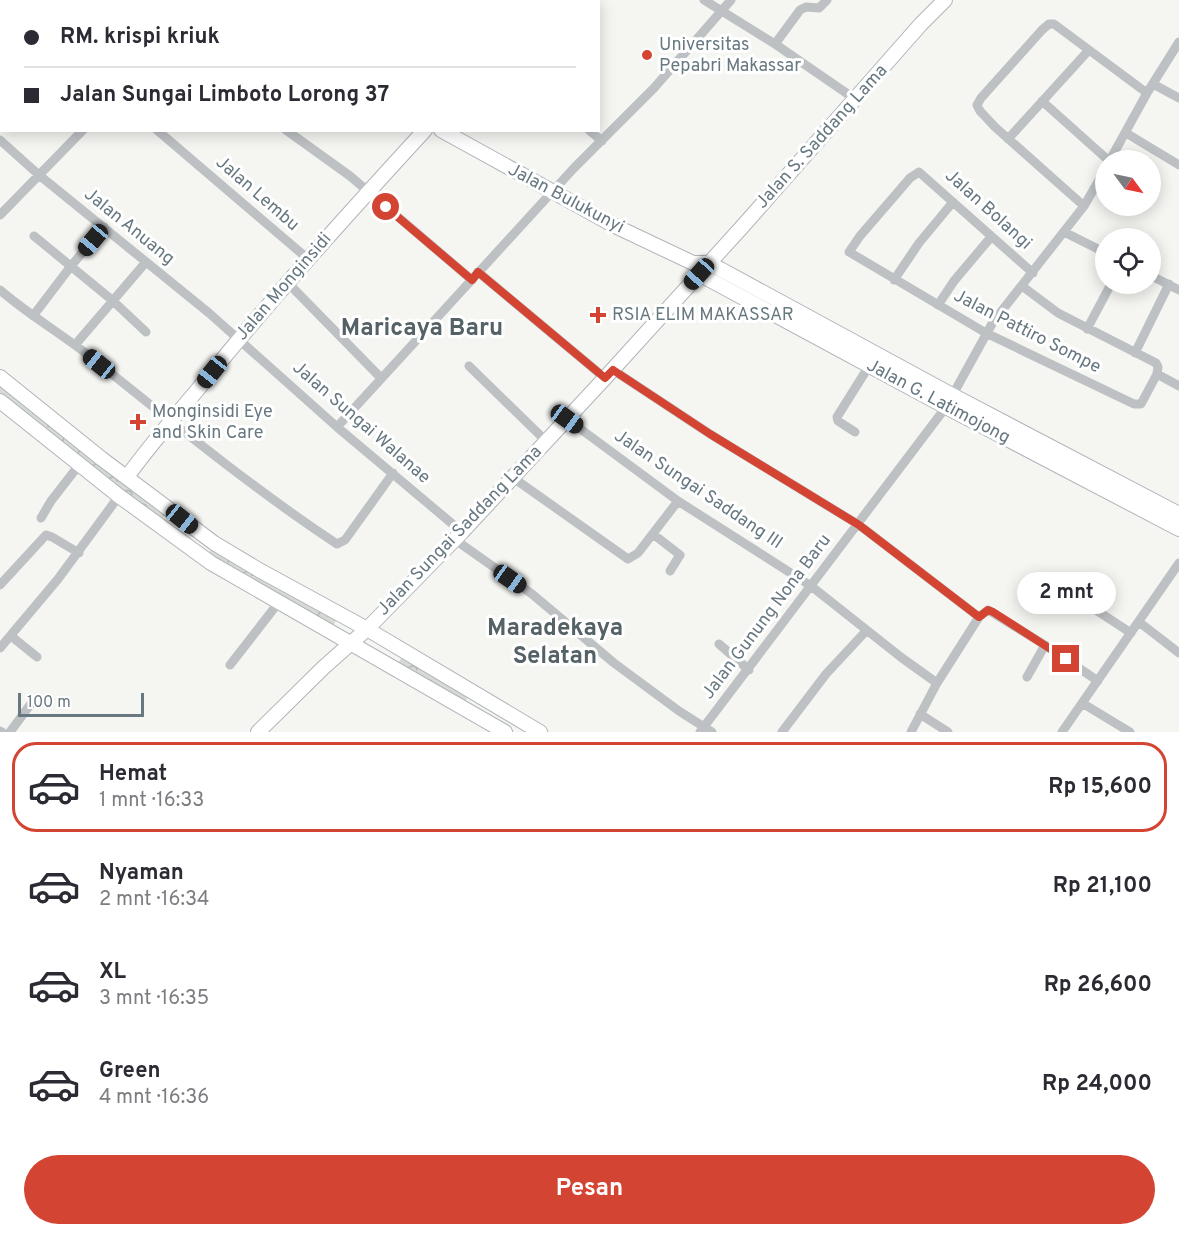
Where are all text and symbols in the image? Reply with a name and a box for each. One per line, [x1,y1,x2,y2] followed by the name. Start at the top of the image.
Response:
[60,24,220,51] text: RM. krispi kriuk
[659,34,801,78] place label: Universitas Pepabri Makassar
[640,48,654,62] marker: Universitas Pepabri Makassar
[751,60,893,214] street label: Jalan S. Saddang Lama
[60,82,389,109] text: Jalan Sungai Limboto Lorong 37
[1095,150,1161,216] north arrow
[1095,150,1161,294] map controls
[210,151,304,237] street label: Jalan Lembu
[504,159,628,239] street label: Jalan Bulukunyi
[940,165,1036,255] street label: Jalan Bolangi
[79,183,179,271] street label: Jalan Anuang
[372,193,399,220] route start
[75,220,111,260] car
[231,228,337,346] street label: Jalan Monginsidi
[1095,228,1161,294] button: locate
[680,255,718,293] car
[949,285,1105,379] street label: Jalan Pattiro Sompe
[612,304,794,327] place label: RSIA ELIM MAKASSAR
[589,306,607,324] marker: RSIA ELIM MAKASSAR
[341,314,503,344] district label: Maricaya Baru
[79,346,119,382] car
[194,352,230,392] car
[862,354,1014,450] street label: Jalan G. Latimojong
[287,357,435,489] street label: Jalan Sungai Walanae
[152,401,273,445] place label: Monginsidi Eye and Skin Care
[547,401,587,437] car
[129,413,147,431] marker: Monginsidi Eye and Skin Care
[609,425,787,555] street label: Jalan Sungai Saddang III
[373,441,547,621] street label: Jalan Sungai Saddang Lama
[162,501,202,537] car
[697,530,837,704] street label: Jalan Gunung Nona Baru
[490,561,530,597] car
[1016,572,1116,614] callout: 2 mnt
[1039,580,1094,606] text: 2 mnt
[487,614,623,672] district label: Maradekaya Selatan
[1052,645,1079,672] route end
[18,690,144,718] scale bar
[27,693,71,713] text: 100 m
[27,760,81,814] icon: car
[99,761,167,788] text: Hemat
[1048,774,1152,801] text: Rp 15,600
[99,788,204,814] text: 1 mnt · 16:33
[27,859,81,913] icon: car
[99,860,184,887] text: Nyaman
[1053,873,1152,900] text: Rp 21,100
[99,887,209,913] text: 2 mnt · 16:34
[27,958,81,1012] icon: car
[99,959,126,986] text: XL
[1044,972,1152,999] text: Rp 26,600
[99,986,209,1012] text: 3 mnt · 16:35
[27,1057,81,1111] icon: car
[99,1058,161,1085] text: Green
[1042,1071,1152,1098] text: Rp 24,000
[99,1085,209,1111] text: 4 mnt · 16:36
[24,1155,1155,1224] button: Pesan

